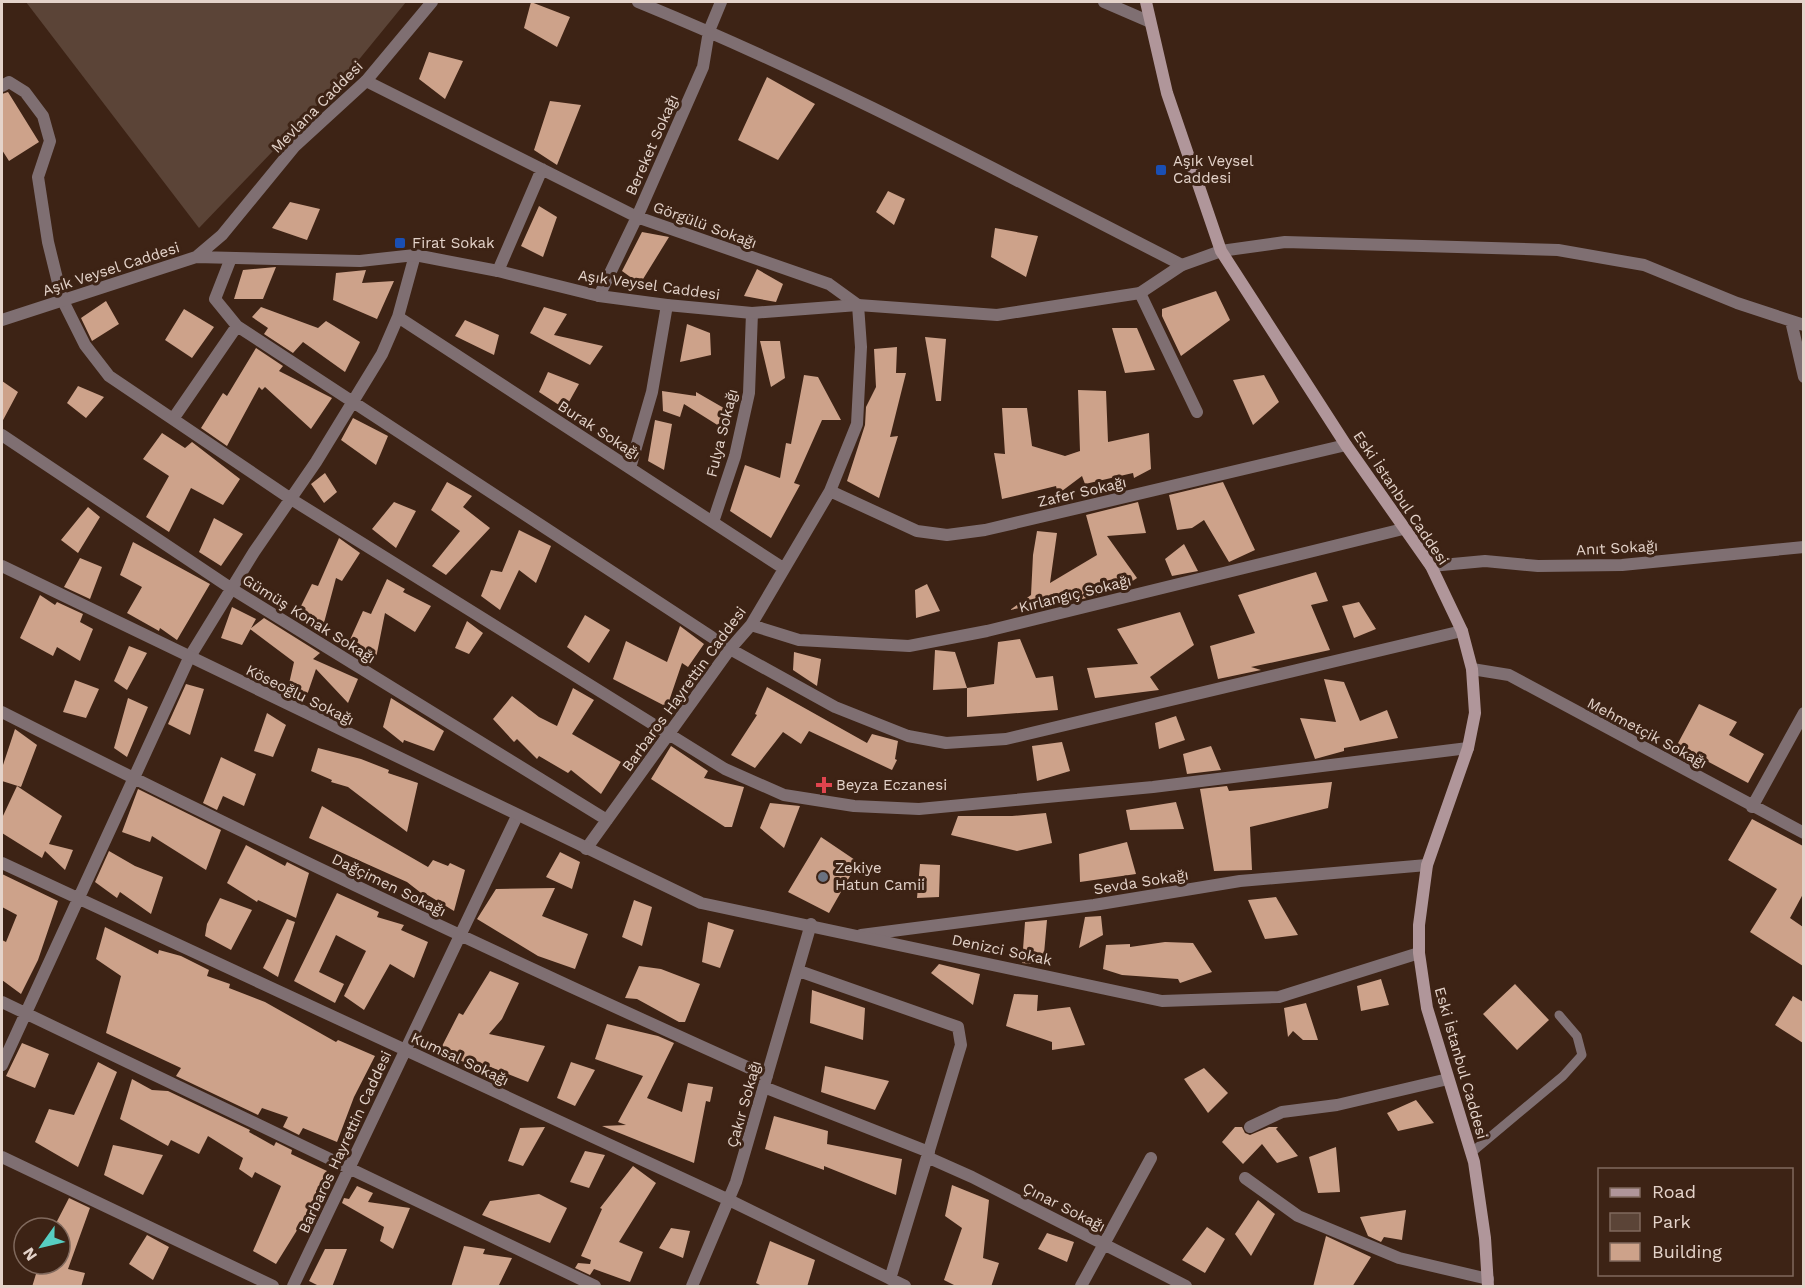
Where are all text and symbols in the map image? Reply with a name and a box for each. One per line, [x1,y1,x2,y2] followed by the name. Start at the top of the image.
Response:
[267,57,367,157] street label: Mevlana Caddesi
[622,92,682,198] street label: Bereket Sokağı
[1173,152,1254,187] place label: Aşık Veysel Caddesi
[1154,163,1168,177] marker: Aşık Veysel Caddesi
[651,198,759,252] street label: Görgülü Sokağı
[412,234,495,252] place label: Firat Sokak
[393,236,407,250] marker: Firat Sokak
[40,238,182,300] street label: Aşık Veysel Caddesi
[577,266,721,304] street label: Aşık Veysel Caddesi
[702,387,742,479] street label: Fulya Sokağı
[555,397,643,463] street label: Burak Sokağı
[1350,428,1452,568] street label: Eski İstanbul Caddesi
[1036,473,1128,511] street label: Zafer Sokağı
[1576,537,1658,559] street label: Anıt Sokağı
[239,571,379,667] street label: Gümüş Konak Sokağı
[1017,571,1133,617] street label: Kırlangıç Sokağı
[618,603,750,775] street label: Barbaros Hayrettin Caddesi
[243,661,357,729] street label: Köseoğlu Sokağı
[1584,694,1710,772] street label: Mehmetçik Sokağı
[836,776,947,794] place label: Beyza Eczanesi
[817,778,831,792] marker: Beyza Eczanesi
[329,850,449,920] street label: Dağçimen Sokağı
[835,859,925,894] place label: Zekiye Hatun Camii
[1092,866,1190,898] street label: Sevda Sokağı
[816,870,830,884] marker: Zekiye Hatun Camii
[950,931,1054,970] street label: Denizci Sokak
[1431,985,1491,1141] street label: Eski İstanbul Caddesi
[408,1028,512,1090] street label: Kumsal Sokağı
[295,1048,395,1236] street label: Barbaros Hayrettin Caddesi
[723,1058,765,1150] street label: Çakır Sokağı
[1598,1168,1793,1276] legend
[1020,1178,1108,1236] street label: Çınar Sokağı
[1652,1181,1696,1202] text: Road
[1652,1211,1691,1232] text: Park
[12,1216,72,1276] north arrow
[1652,1241,1722,1262] text: Building
[19,1244,41,1264] text: N

